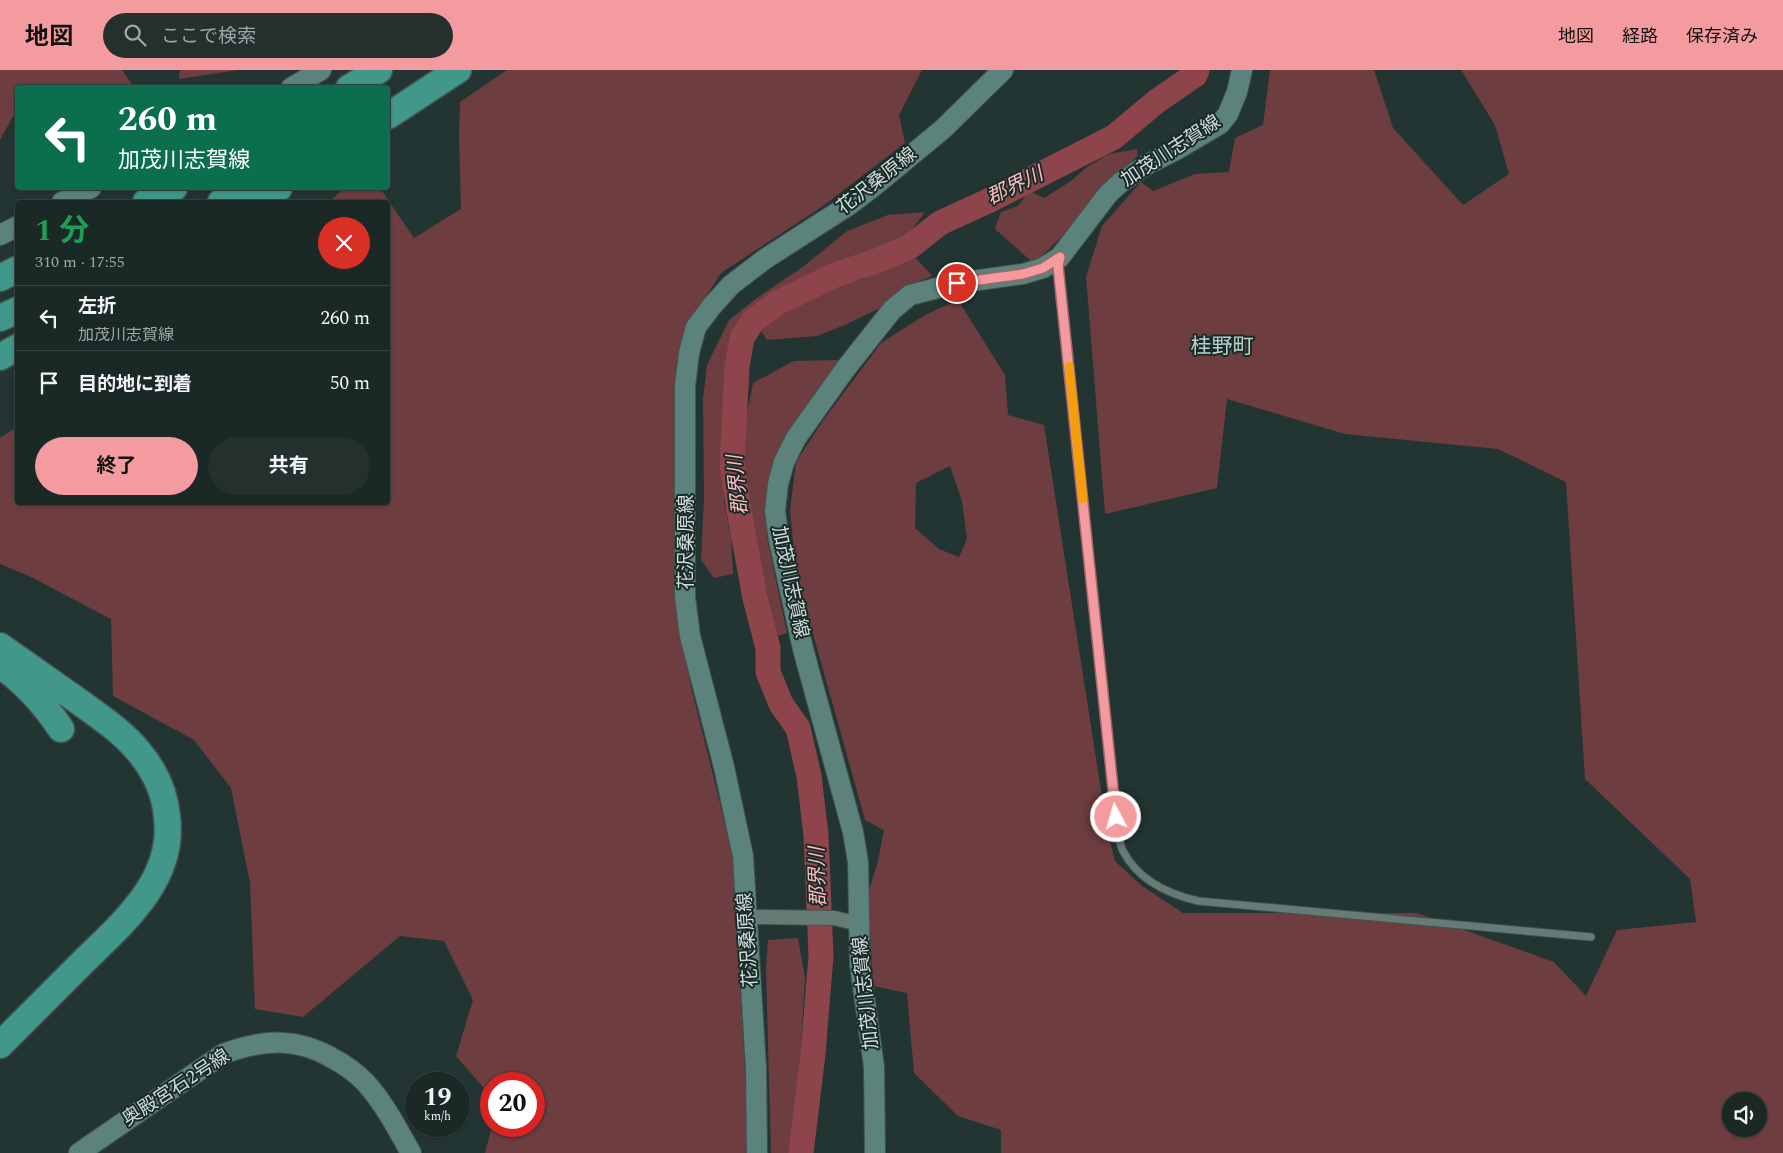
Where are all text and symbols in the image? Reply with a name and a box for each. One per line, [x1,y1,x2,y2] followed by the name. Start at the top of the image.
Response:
[103,13,453,58] search box
[25,19,73,55] text: 地図
[121,21,149,49] icon: search
[161,22,256,51] text: ここで検索
[1558,23,1594,50] text: 地図
[1622,23,1658,50] text: 経路
[1686,23,1758,50] text: 保存済み
[118,93,217,146] text: 260 m
[35,105,100,170] icon: left
[1115,108,1227,194] street label: 加茂川志賀線
[831,140,923,222] street label: 花沢桑原線
[118,144,250,177] text: 加茂川志賀線
[981,158,1050,213] water label: 郡界川
[35,208,89,254] text: 1 分
[318,217,370,269] button: close
[35,250,125,274] text: 310 m · 17:55
[936,262,978,304] pin
[943,269,971,297] icon: arrive
[78,292,116,321] text: 左折
[35,304,63,332] icon: left
[320,304,370,333] text: 260 m
[78,323,174,347] text: 加茂川志賀線
[1191,331,1254,363] district label: 桂野町
[35,369,63,397] icon: arrive
[330,369,370,398] text: 50 m
[78,370,192,399] text: 目的地に到着
[35,437,198,495] button: 終了
[208,437,370,495] button: 共有
[720,452,756,516] water label: 郡界川
[672,494,701,590] street label: 花沢桑原線
[764,523,816,641] street label: 加茂川志賀線
[1089,790,1141,842] position arrow
[802,844,834,908] water label: 郡界川
[730,892,766,988] street label: 花沢桑原線
[846,935,886,1051] street label: 加茂川志賀線
[116,1042,236,1134] street label: 奥殿宮石2号線
[480,1072,545,1137] speed limit sign: 20
[423,1079,452,1117] text: 19
[1722,1092,1767,1137] map controls
[1722,1092,1767,1137] button: sound
[424,1107,451,1126] text: km/h

